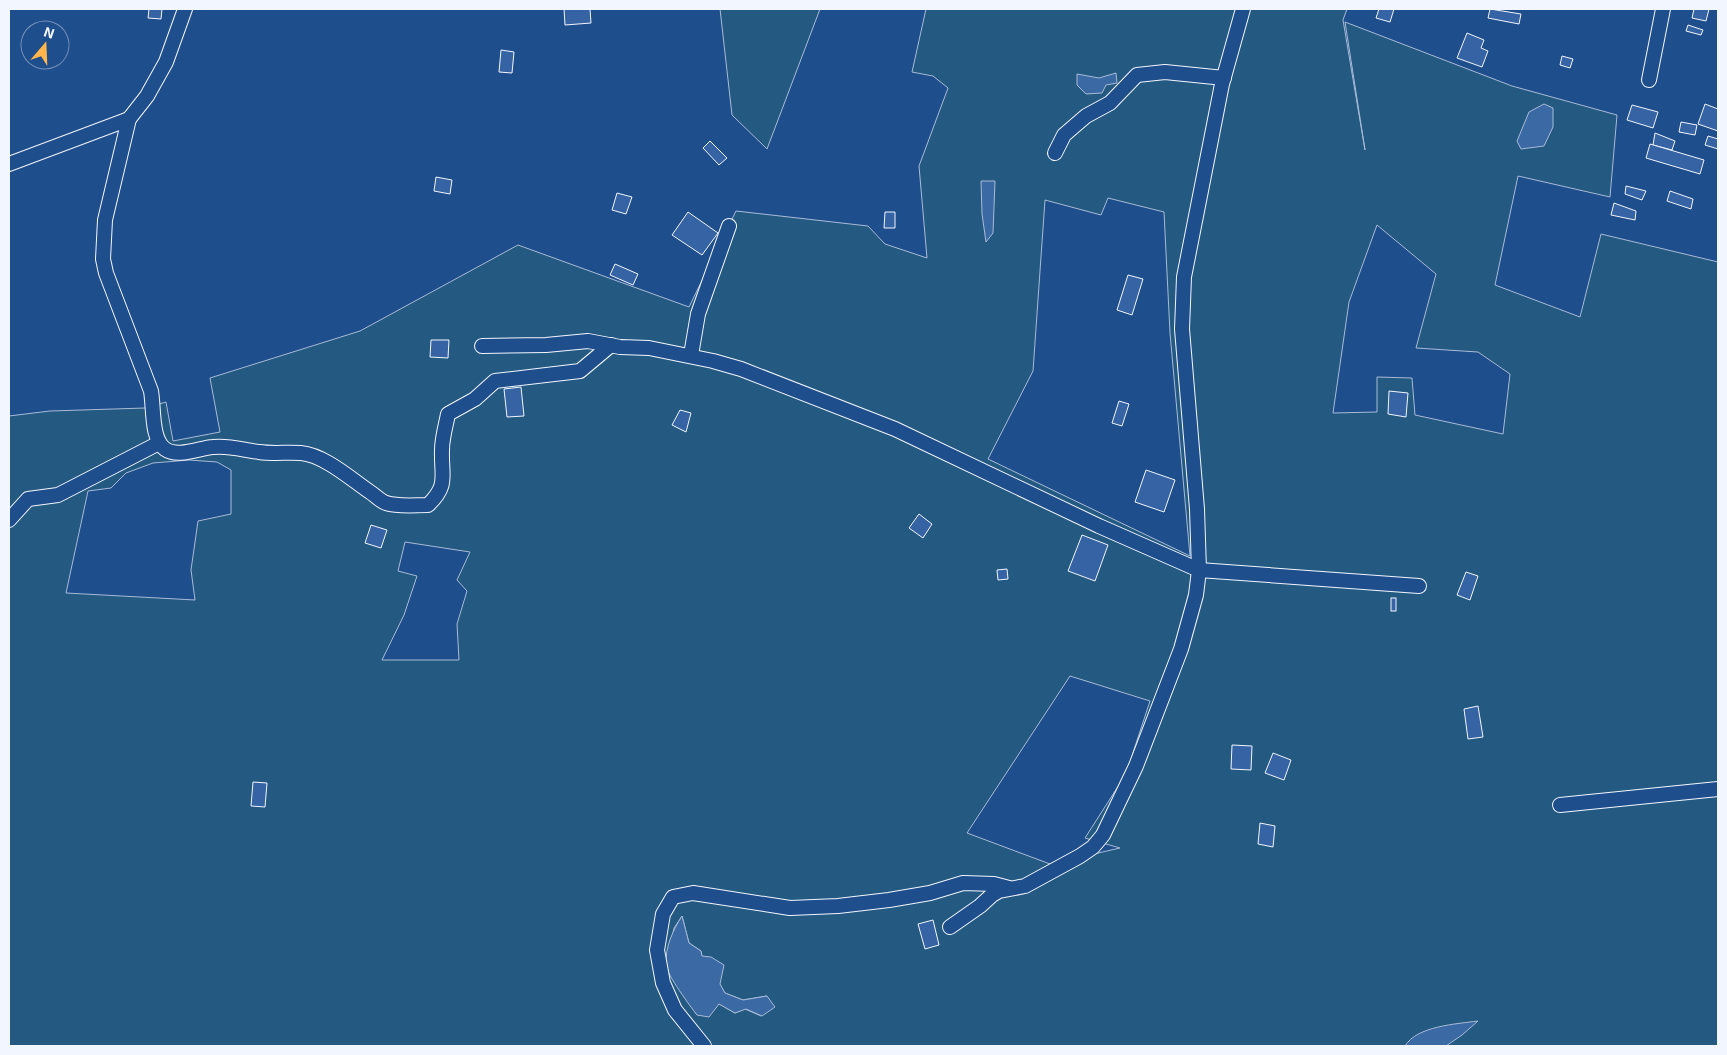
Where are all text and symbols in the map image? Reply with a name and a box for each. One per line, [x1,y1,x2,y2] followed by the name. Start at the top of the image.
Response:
[20,20,70,70] north arrow
[42,23,57,42] text: N

